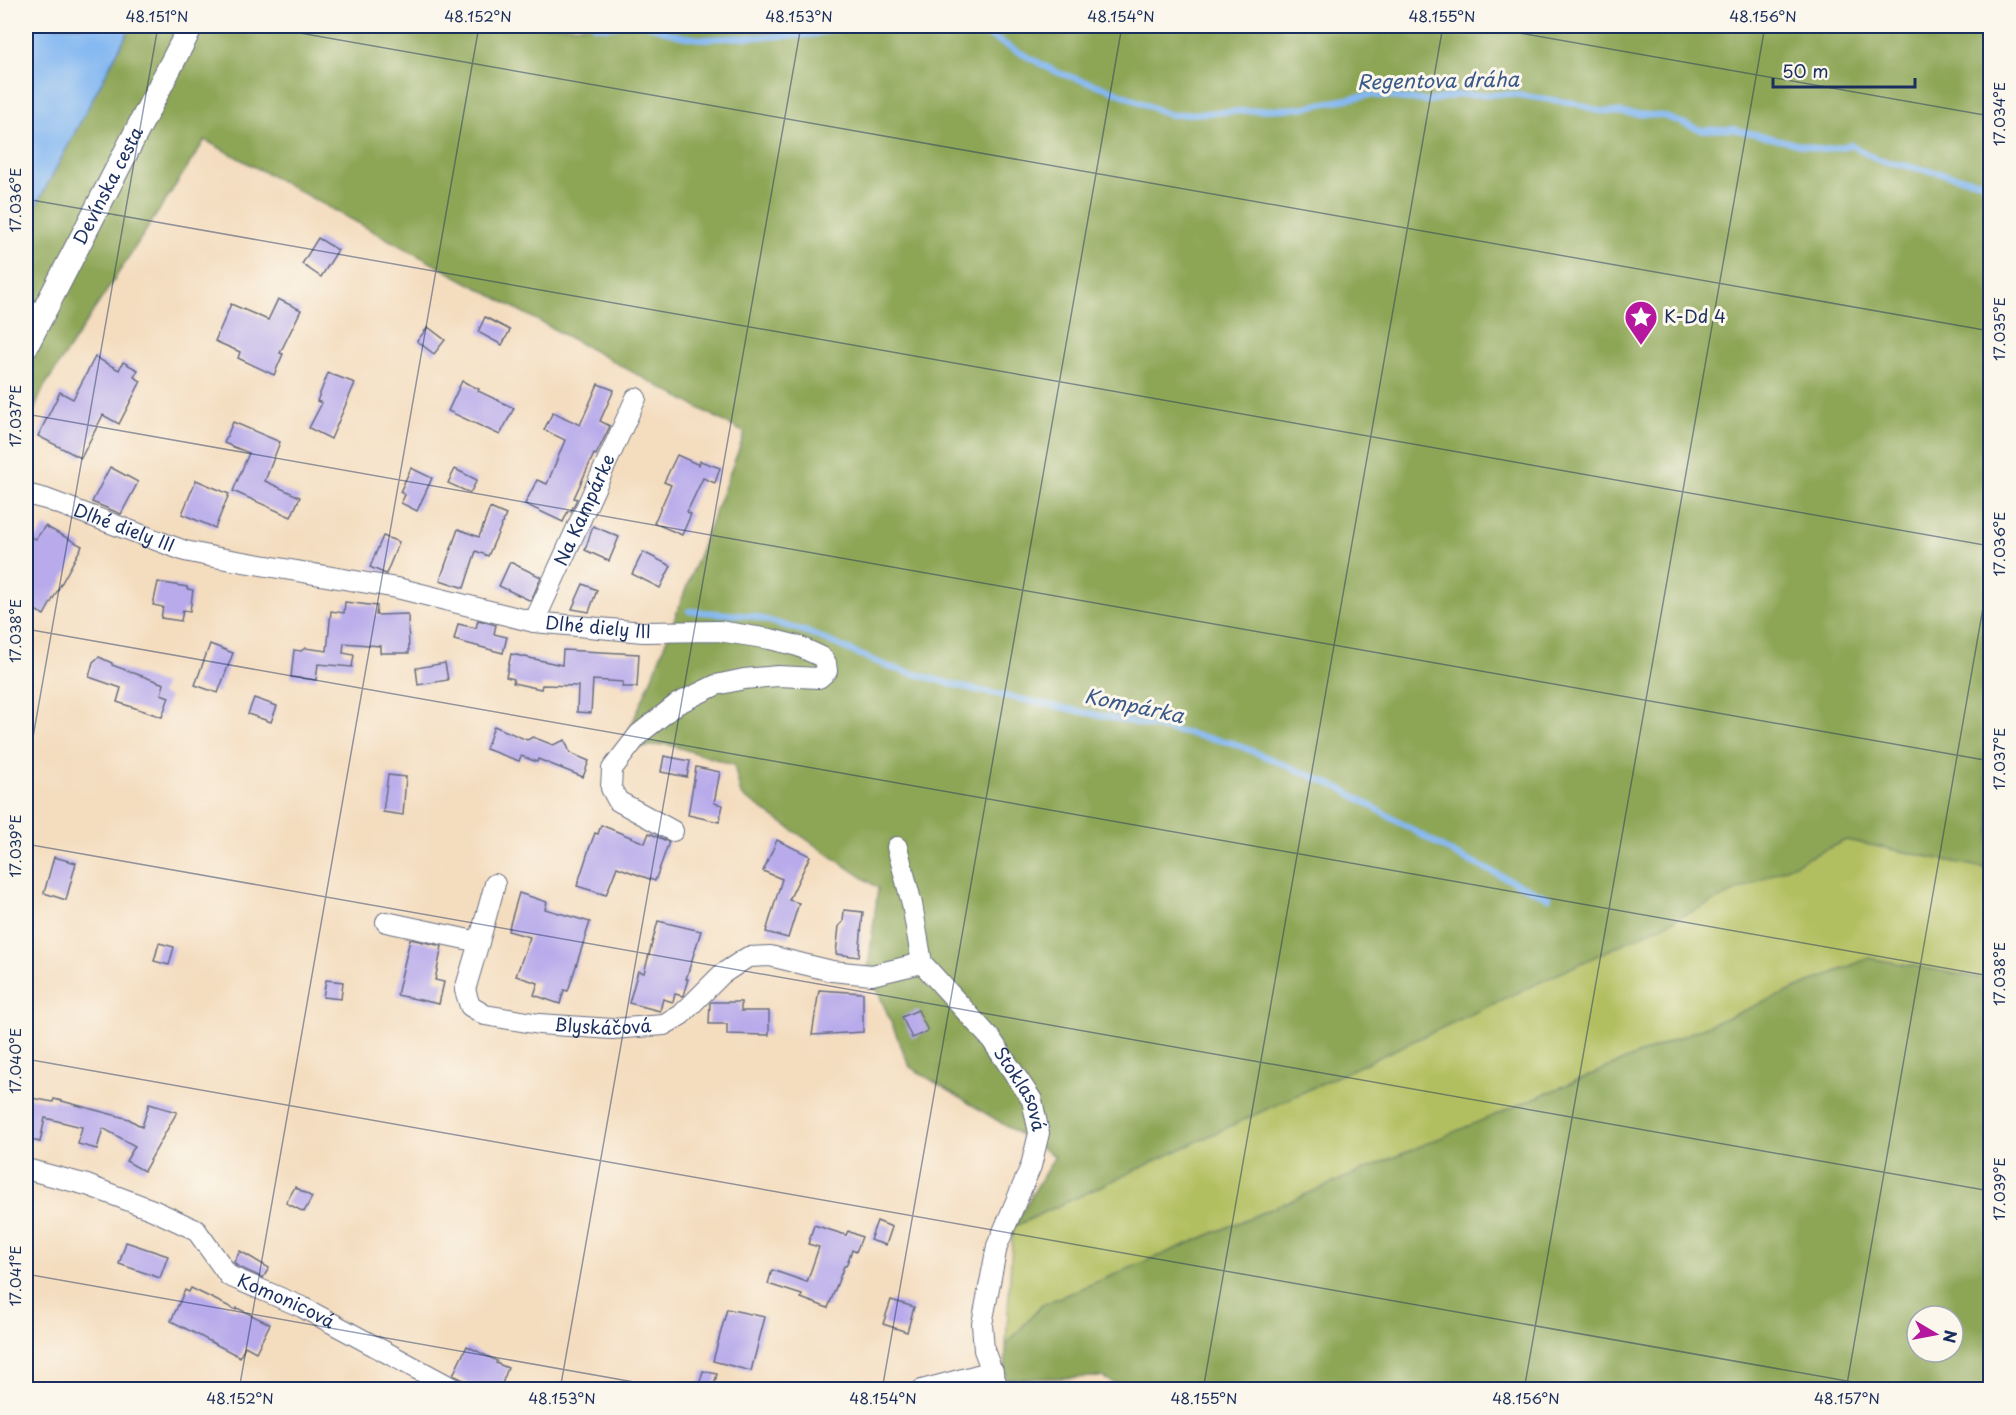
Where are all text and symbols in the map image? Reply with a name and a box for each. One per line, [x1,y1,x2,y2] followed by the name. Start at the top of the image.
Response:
[125,4,189,27] text: 48.151°N
[444,4,512,27] text: 48.152°N
[765,4,833,27] text: 48.153°N
[1087,4,1155,27] text: 48.154°N
[1408,4,1476,27] text: 48.155°N
[1729,4,1797,27] text: 48.156°N
[1773,51,1916,89] scale bar
[1782,57,1829,84] text: 50 m
[1357,64,1521,96] water label: Regentova dráha
[1987,82,2010,146] text: 17.034°E
[65,121,149,249] street label: Devínska cesta
[3,168,26,232] text: 17.036°E
[1987,297,2010,361] text: 17.035°E
[1623,299,1659,346] place icon: K-Dd 4
[1664,302,1726,329] place label: K-Dd 4
[3,385,26,447] text: 17.037°E
[546,449,621,570] street label: Na Kampárke
[70,496,179,558] street label: Dlhé diely III
[1987,512,2010,576] text: 17.036°E
[3,599,26,663] text: 17.038°E
[544,608,651,644] street label: Dlhé diely III
[1082,680,1188,730] water label: Kompárka
[1987,728,2010,790] text: 17.037°E
[3,814,26,878] text: 17.039°E
[1987,942,2010,1006] text: 17.038°E
[553,1010,652,1041] street label: Blyskáčová
[3,1028,26,1094] text: 17.040°E
[988,1041,1053,1134] street label: Stoklasová
[1987,1157,2010,1221] text: 17.039°E
[3,1245,26,1307] text: 17.041°E
[233,1266,340,1334] street label: Komonicová
[1905,1304,1965,1364] north arrow
[1938,1328,1964,1345] text: N
[206,1386,274,1409] text: 48.152°N
[528,1386,596,1409] text: 48.153°N
[849,1386,917,1409] text: 48.154°N
[1170,1386,1238,1409] text: 48.155°N
[1492,1386,1560,1409] text: 48.156°N
[1814,1386,1880,1409] text: 48.157°N

